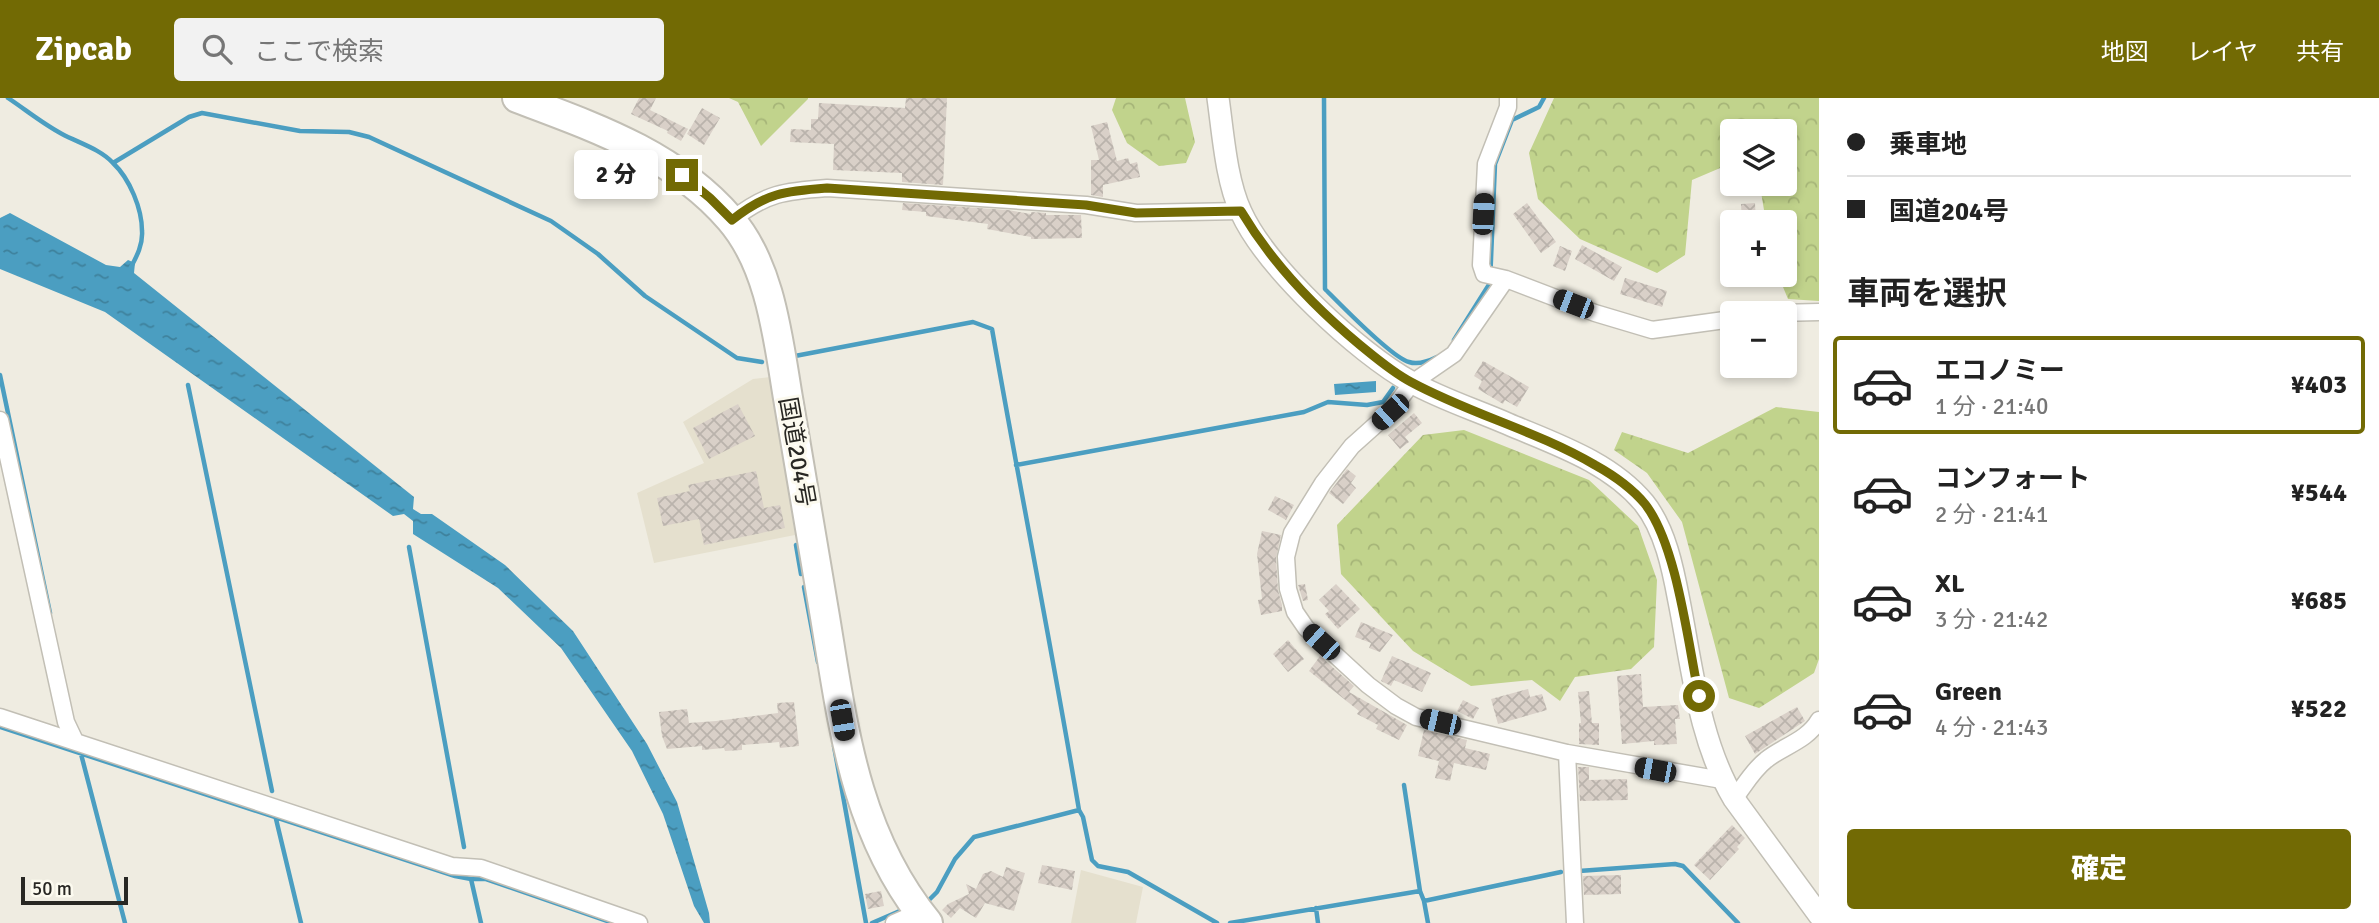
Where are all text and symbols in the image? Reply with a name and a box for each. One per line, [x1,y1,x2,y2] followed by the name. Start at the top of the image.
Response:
[174,18,664,81] search box
[35,29,132,70] text: Zipcab
[198,30,236,68] icon: search
[254,36,384,68] text: ここで検索
[2101,37,2149,67] text: 地図
[2187,37,2258,67] text: レイヤ
[2296,37,2344,67] text: 共有
[1720,119,1797,378] map controls
[1720,119,1797,196] button: layers
[1889,129,1967,161] text: 乗車地
[574,150,658,200] callout: 2 分
[666,159,698,191] route end
[596,160,636,189] text: 2 分
[1472,192,1495,236] car
[1889,196,2009,228] text: 国道204号
[1720,210,1797,287] button: +
[1847,274,2007,313] text: 車両を選択
[1550,287,1597,321] car
[1720,301,1797,378] button: −
[1851,354,1914,417] icon: car
[1935,355,2065,387] text: エコノミー
[2291,369,2347,401] text: ¥403
[1368,390,1413,434] car
[1935,392,2048,421] text: 1 分 · 21:40
[773,395,821,509] street label: 国道204号
[1851,462,1914,525] icon: car
[1935,463,2090,495] text: コンフォート
[2291,477,2347,509] text: ¥544
[1935,500,2048,529] text: 2 分 · 21:41
[1935,568,1965,600] text: XL
[1851,570,1914,633] icon: car
[2291,585,2347,617] text: ¥685
[1935,605,2048,634] text: 3 分 · 21:42
[1299,620,1344,664] car
[1935,676,2002,708] text: Green
[1851,678,1914,741] icon: car
[1683,680,1715,712] route start
[2291,693,2347,725] text: ¥522
[829,697,856,743] car
[1418,707,1463,737] car
[1935,713,2048,742] text: 4 分 · 21:43
[1633,756,1678,784] car
[1847,829,2351,909] button: 確定
[21,874,128,906] scale bar
[32,877,72,901] text: 50 m

